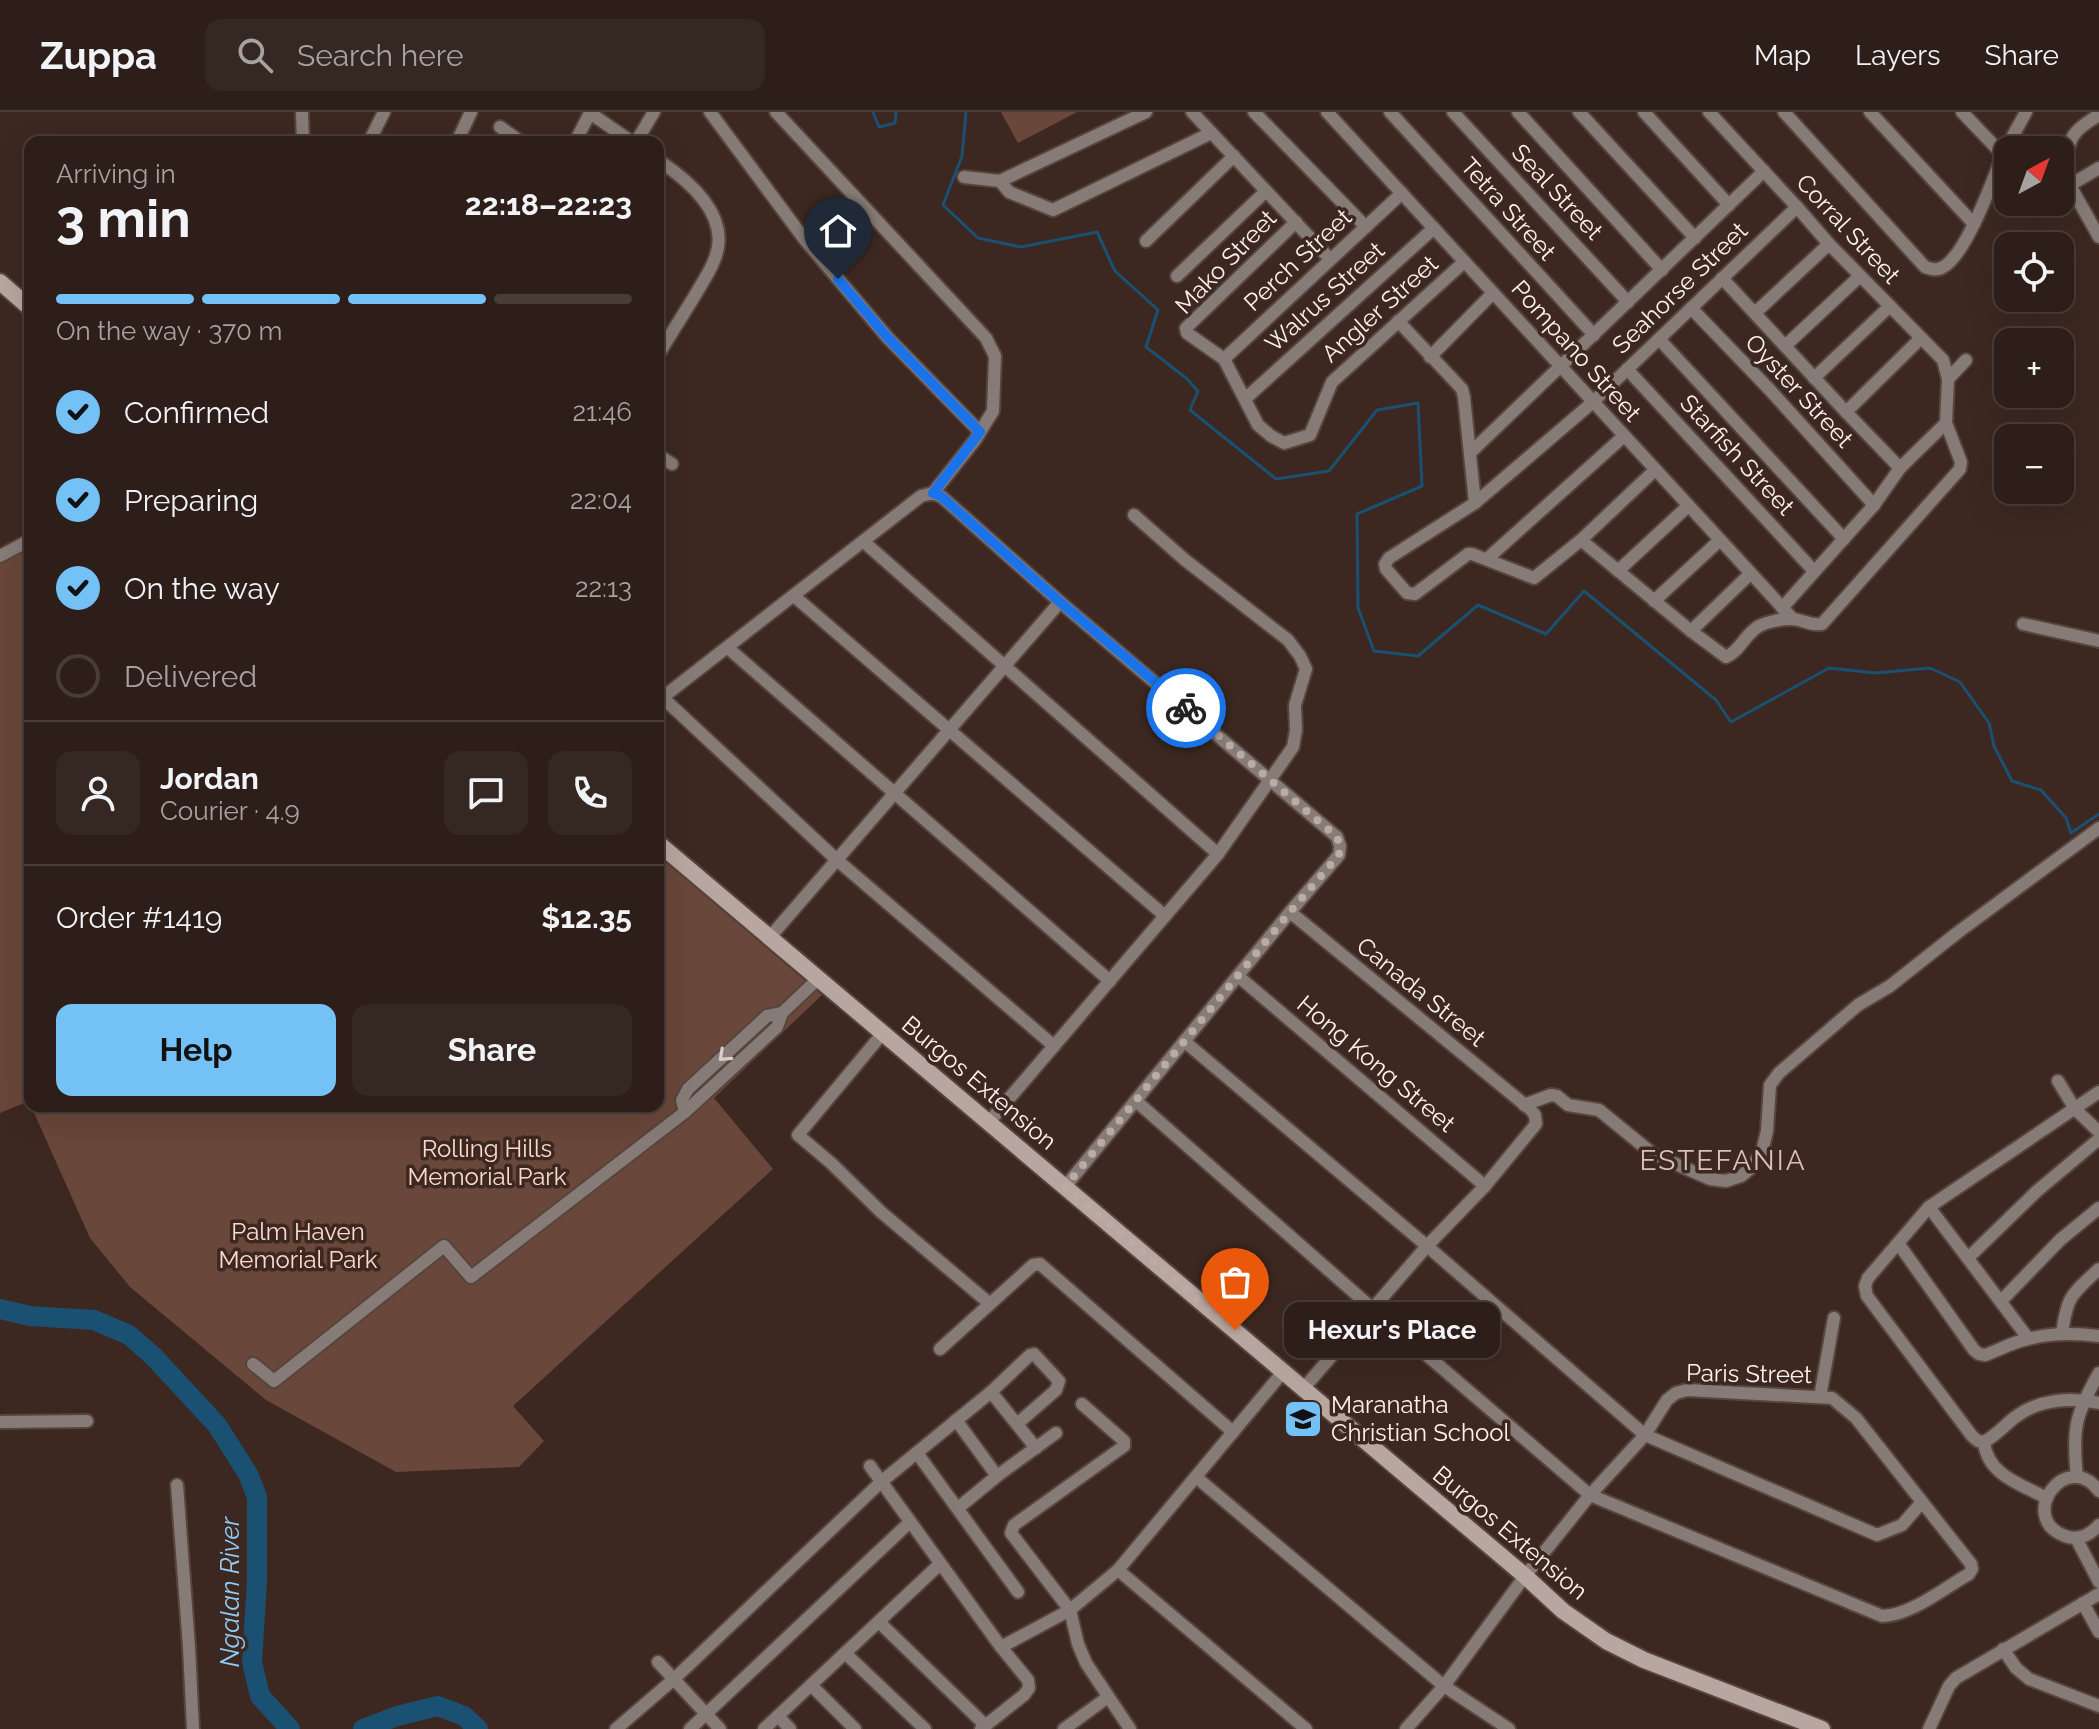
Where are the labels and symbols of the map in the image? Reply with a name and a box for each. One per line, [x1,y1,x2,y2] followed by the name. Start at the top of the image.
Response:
[1994,136,2074,216] north arrow
[1506,138,1609,246] street label: Seal Street
[1455,151,1562,266] street label: Tetra Street
[1790,168,1906,289] street label: Corral Street
[804,197,872,279] pin
[1238,202,1358,317] street label: Perch Street
[1169,204,1282,320] street label: Mako Street
[1606,216,1753,359] street label: Seahorse Street
[1259,236,1390,358] street label: Walrus Street
[1316,249,1444,368] street label: Angler Street
[1505,274,1647,427] street label: Pompano Street
[1739,328,1859,453] street label: Oyster Street
[1674,388,1801,521] street label: Starfish Street
[1146,668,1226,748] courier
[1351,931,1492,1052] street label: Canada Street
[1291,989,1461,1138] street label: Hong Kong Street
[896,1010,1063,1156] street label: Burgos Extension
[718,1047,733,1061] one-way arrow
[408,1134,567,1191] park label: Rolling Hills Memorial Park
[1639,1144,1807,1177] district label: ESTEFANIA
[219,1217,378,1274] park label: Palm Haven Memorial Park
[1201,1248,1269,1330] pin
[1283,1302,1499,1358] callout: Hexur's Place
[1686,1358,1812,1389] street label: Paris Street
[1331,1390,1510,1447] place label: Maranatha Christian School
[1282,1398,1324,1440] school or university icon: Maranatha Christian School
[1427,1460,1594,1606] street label: Burgos Extension
[215,1516,245,1667] water label: Ngalan River

